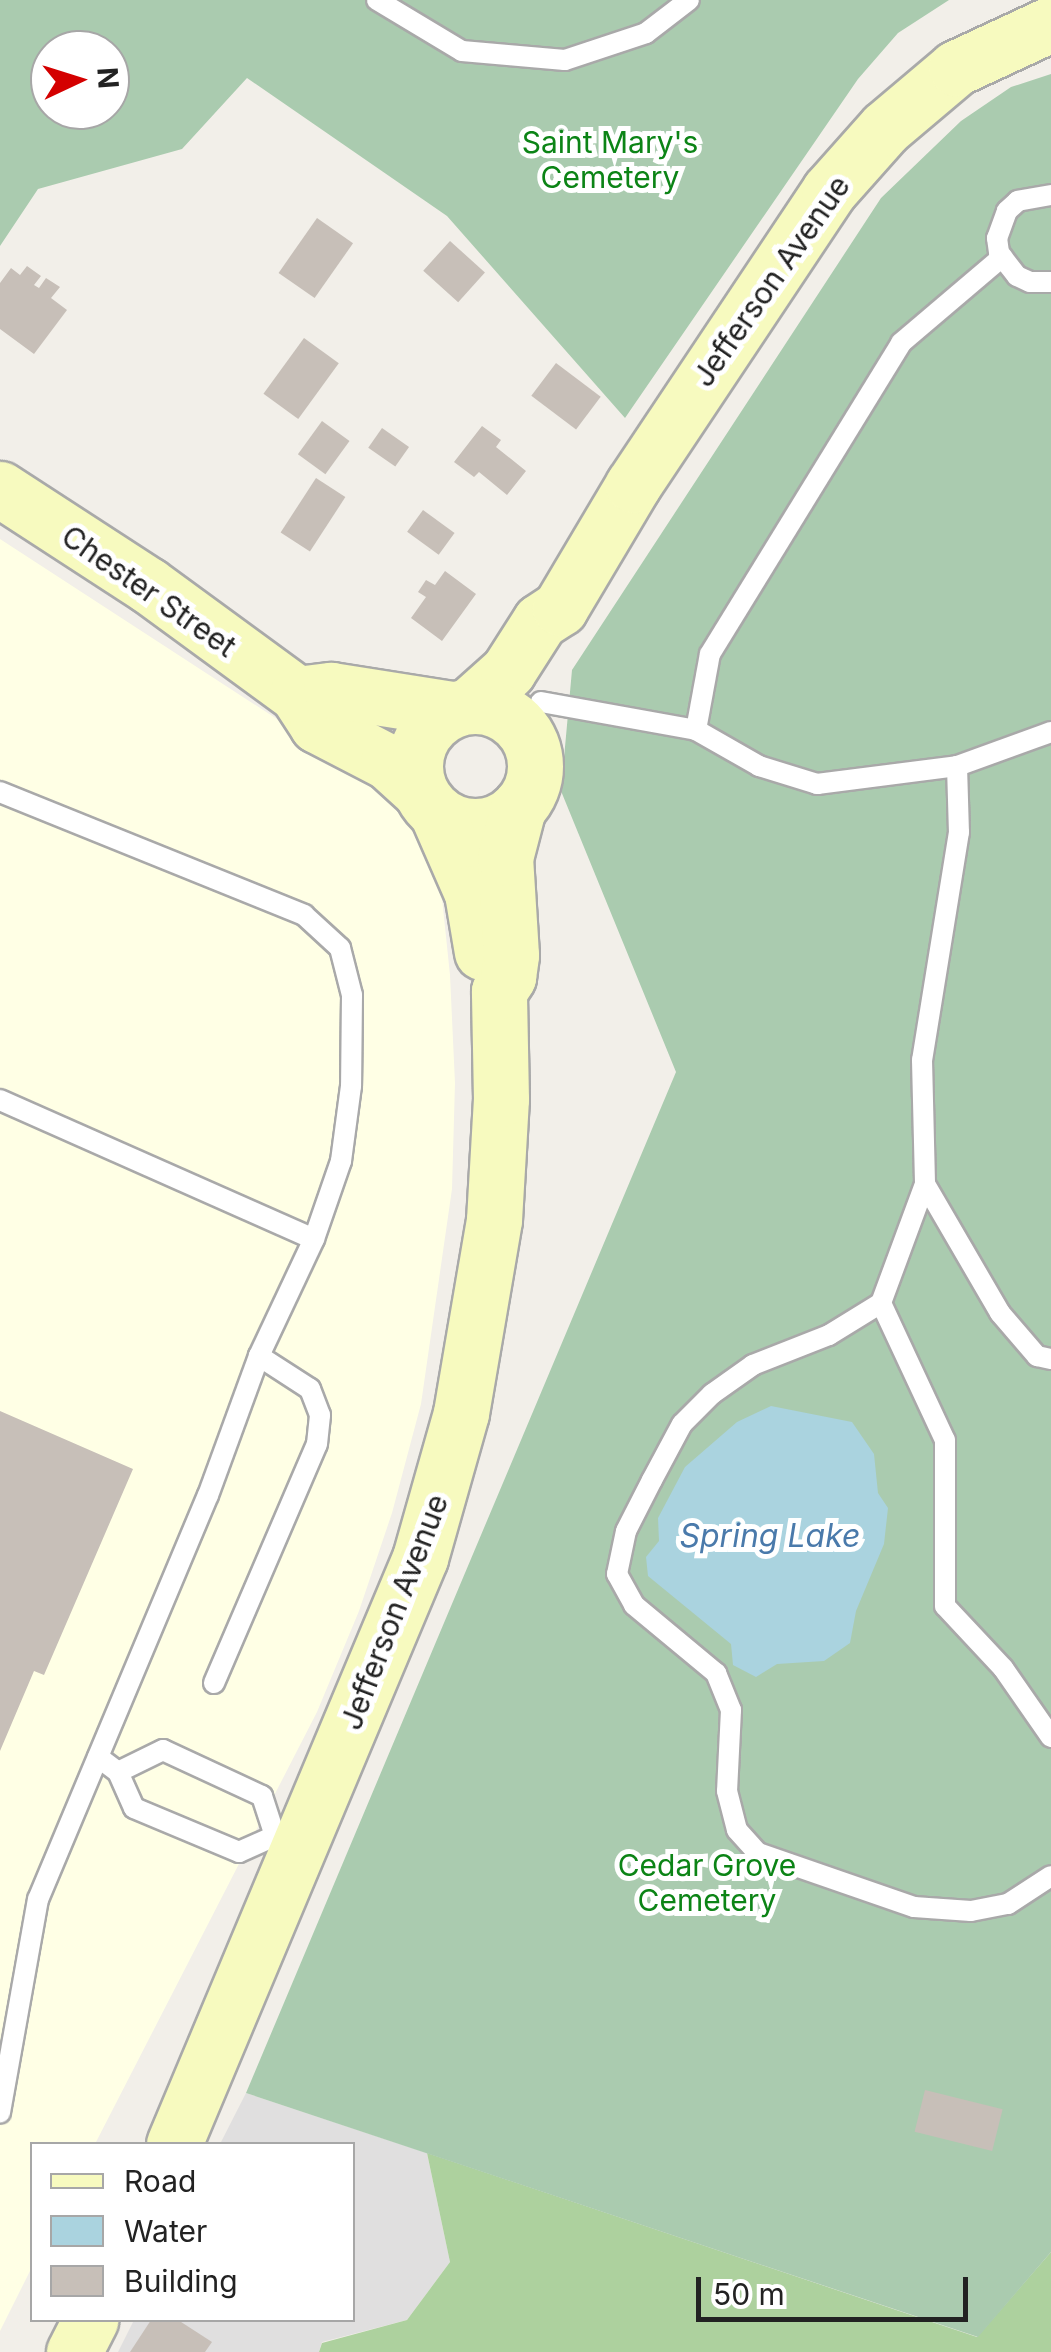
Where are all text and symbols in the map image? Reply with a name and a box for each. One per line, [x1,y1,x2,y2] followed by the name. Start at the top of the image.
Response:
[30,30,130,130] north arrow
[90,66,126,90] text: N
[522,124,698,194] park label: Saint Mary's Cemetery
[685,169,857,393] street label: Jefferson Avenue
[55,518,243,664] street label: Chester Street
[333,1489,455,1735] street label: Jefferson Avenue
[680,1517,860,1555] water label: Spring Lake
[618,1847,796,1918] park label: Cedar Grove Cemetery
[30,2142,355,2322] legend
[124,2163,196,2199] text: Road
[124,2213,207,2249] text: Water
[701,2257,974,2319] scale bar
[124,2263,238,2299] text: Building
[713,2276,785,2312] text: 50 m

